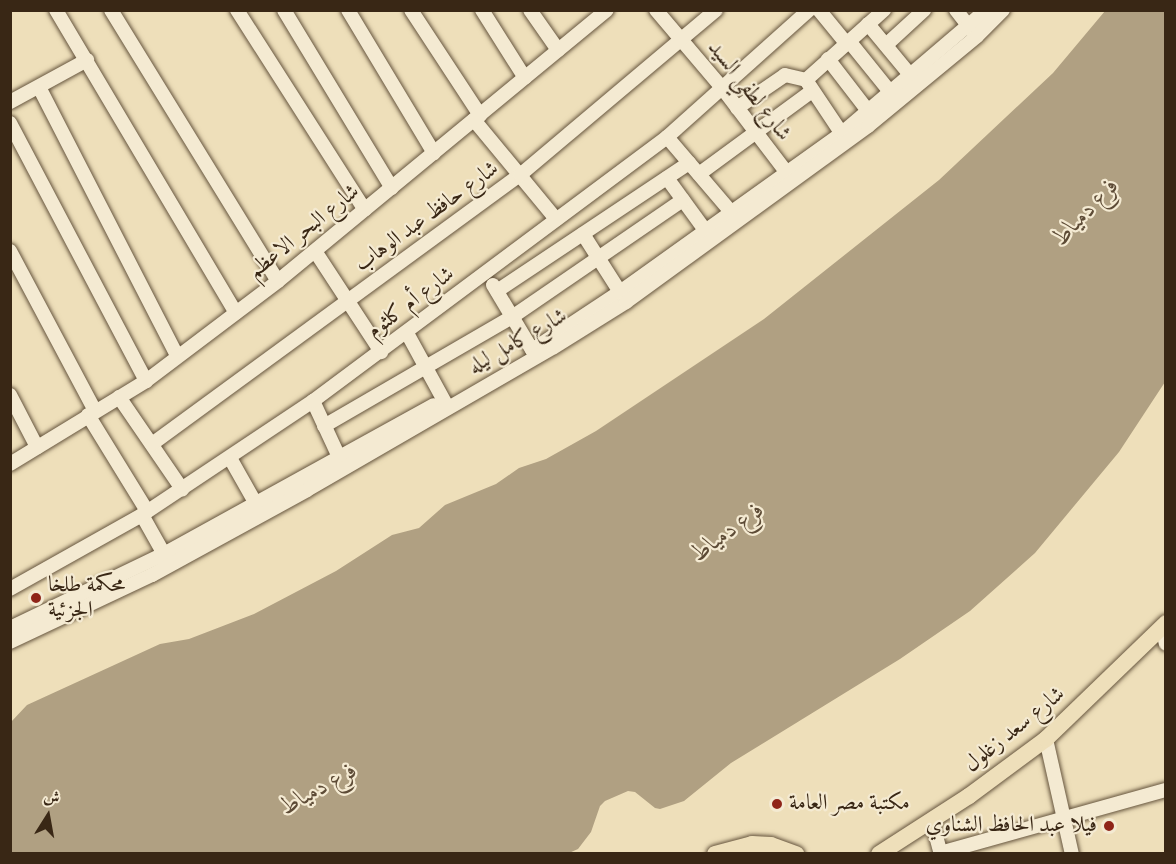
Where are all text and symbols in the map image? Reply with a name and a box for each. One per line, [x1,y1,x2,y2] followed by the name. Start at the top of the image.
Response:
[702,35,796,147] street label: شارع لطفي السيد
[350,156,504,278] street label: شارع حافظ عبد الوهاب
[1047,172,1125,252] water label: فرع دمياط
[243,179,365,285] street label: شارع البحر الاعظم
[362,261,460,345] street label: شارع أم كلثوم
[464,303,572,381] street label: شارع كامل ليله
[686,496,770,568] water label: فرع دمياط
[48,572,125,624] place label: محكمة طلخا الجزئية
[29,591,43,605] marker: محكمة طلخا الجزئية
[959,681,1071,779] street label: شارع سعد زغلول
[275,756,363,822] water label: فرع دمياط
[18,786,78,846] north arrow
[42,787,61,810] text: ش
[789,791,910,817] place label: مكتبة مصر العامة
[770,797,784,811] marker: مكتبة مصر العامة
[925,813,1097,839] place label: فيلا عبد الحافظ الشناوي
[1102,819,1116,833] marker: فيلا عبد الحافظ الشناوي

